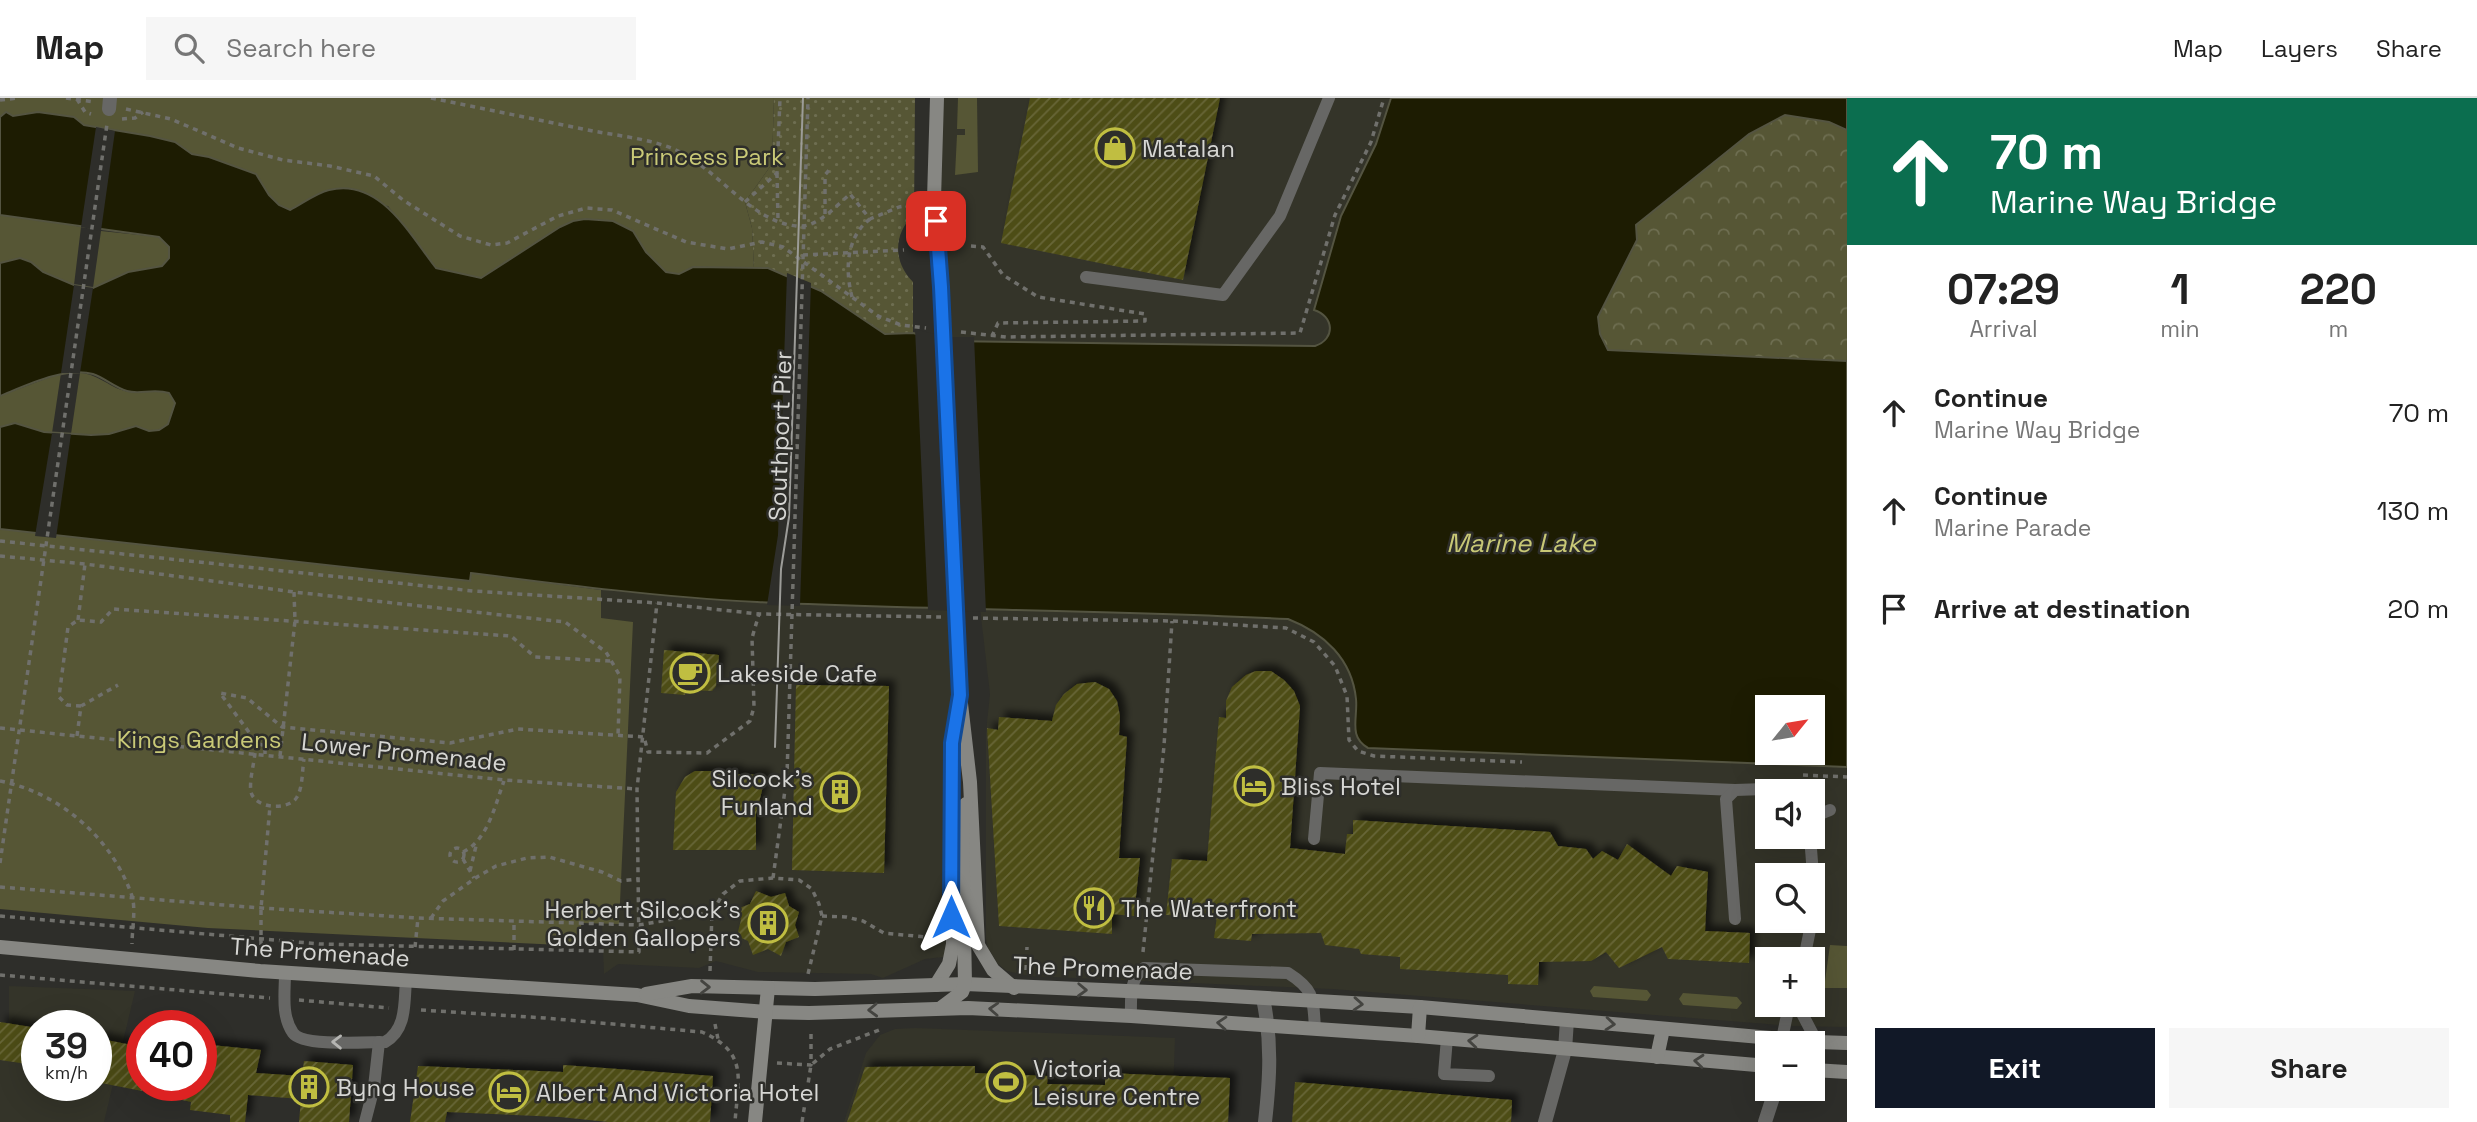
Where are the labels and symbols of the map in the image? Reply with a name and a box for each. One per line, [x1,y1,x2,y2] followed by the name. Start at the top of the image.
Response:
[1094,127,1136,169] shop icon: Matalan
[1142,133,1235,164] place label: Matalan
[630,141,784,172] park label: Princess Park
[906,191,966,251] pin
[762,350,798,522] street label: Southport Pier
[1446,526,1597,560] water label: Marine Lake
[669,652,711,694] cafe icon: Lakeside Cafe
[717,658,877,689] place label: Lakeside Cafe
[1755,695,1825,765] north arrow
[117,724,281,755] park label: Kings Gardens
[300,726,508,778] street label: Lower Promenade
[711,763,813,822] place label: Silcock's Funland
[1233,765,1275,807] hotel icon: Bliss Hotel
[819,771,861,813] building icon: Silcock's Funland
[1281,771,1401,802] place label: Bliss Hotel
[914,880,988,954] position arrow
[1073,887,1115,929] restaurant icon: The Waterfront
[1121,893,1297,924] place label: The Waterfront
[545,894,741,953] place label: Herbert Silcock's Golden Gallopers
[747,902,789,944] building icon: Herbert Silcock's Golden Gallopers
[229,930,411,974] street label: The Promenade
[1013,949,1193,987] street label: The Promenade
[700,979,711,994] one-way arrow
[1077,982,1088,997] one-way arrow
[1353,996,1364,1011] one-way arrow
[989,1002,1000,1017] one-way arrow
[868,1003,879,1018] one-way arrow
[126,1010,217,1101] speed limit sign: 40
[1216,1016,1227,1031] one-way arrow
[1604,1016,1615,1031] one-way arrow
[332,1034,342,1050] one-way arrow
[1467,1034,1478,1049] one-way arrow
[1033,1053,1200,1112] place label: Victoria Leisure Centre
[1694,1054,1705,1069] one-way arrow
[985,1061,1027,1103] sports icon: Victoria Leisure Centre
[288,1066,330,1108] building icon: Byng House
[488,1071,530,1113] hotel icon: Albert And Victoria Hotel
[336,1072,475,1103] place label: Byng House
[536,1077,820,1108] place label: Albert And Victoria Hotel

